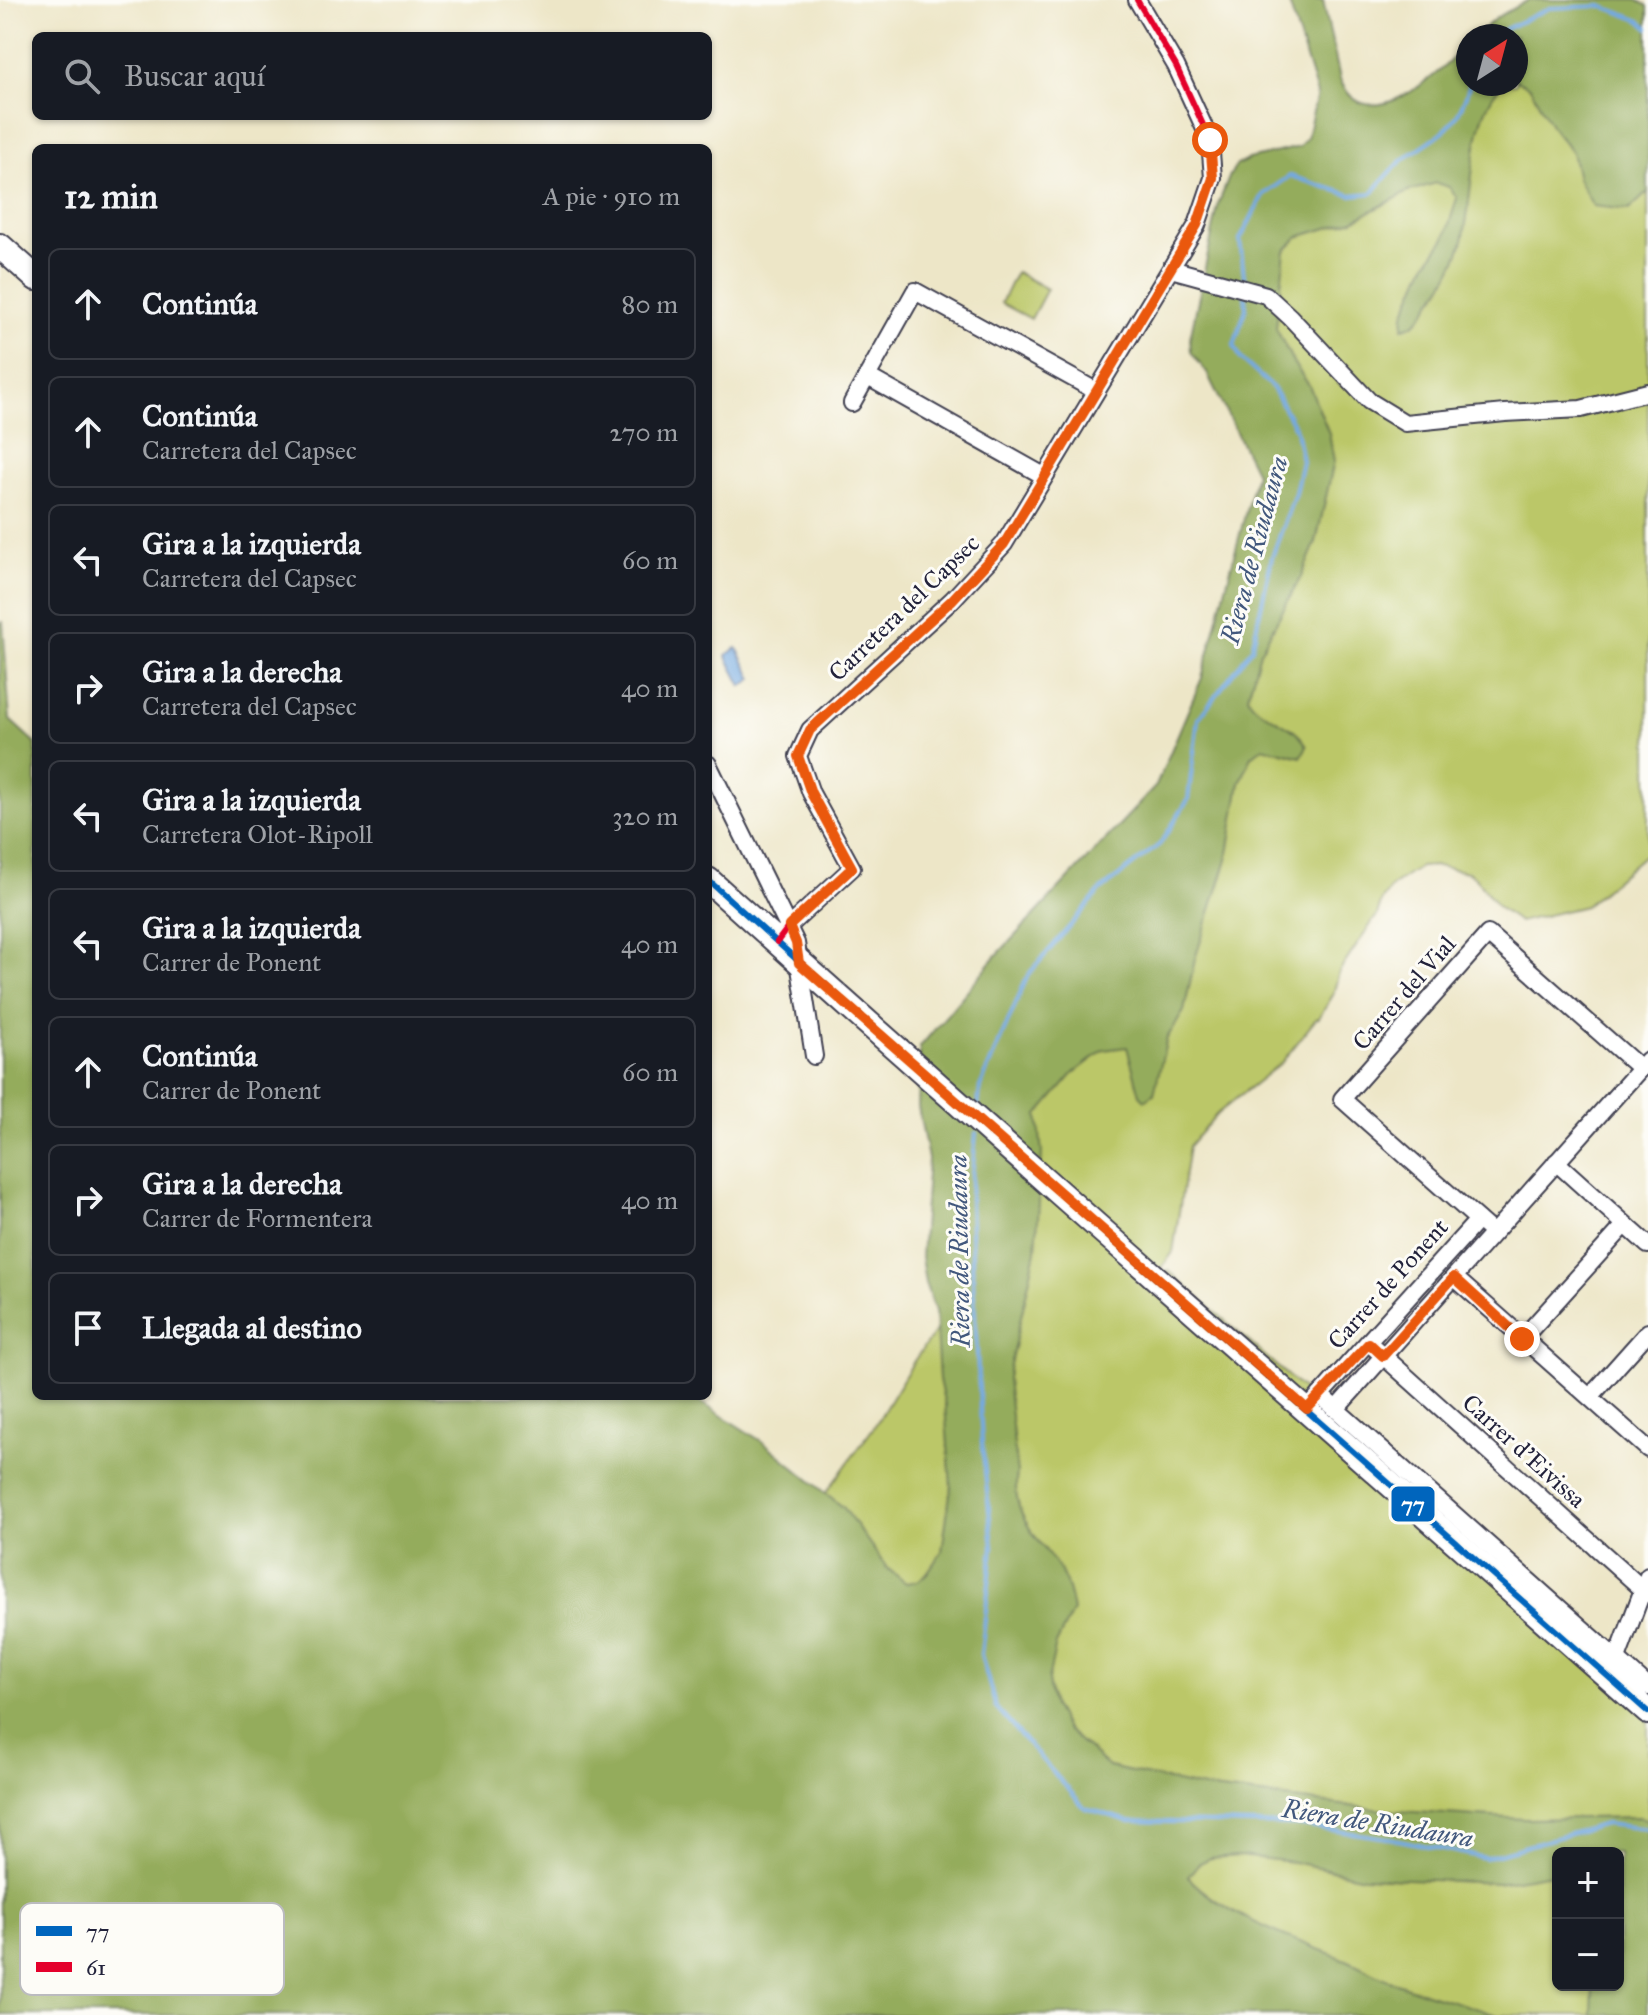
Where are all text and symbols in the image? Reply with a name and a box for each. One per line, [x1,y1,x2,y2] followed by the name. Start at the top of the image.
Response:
[1456,24,1528,96] north arrow
[32,32,712,120] search box
[60,54,104,98] icon: search
[124,58,265,94] text: Buscar aquí
[1192,122,1228,158] route start
[64,176,158,217] text: 12 min
[543,180,680,212] text: A pie · 910 m
[66,282,110,326] icon: ahead
[142,286,258,322] text: Continúa
[622,288,678,320] text: 80 m
[142,398,258,434] text: Continúa
[66,410,110,454] icon: ahead
[609,416,678,448] text: 270 m
[142,434,357,466] text: Carretera del Capsec
[1213,453,1294,648] water label: Riera de Riudaura
[142,526,361,562] text: Gira a la izquierda
[822,528,986,688] street label: Carretera del Capsec
[66,538,110,582] icon: left
[622,544,678,576] text: 60 m
[142,562,357,594] text: Carretera del Capsec
[142,654,342,690] text: Gira a la derecha
[66,666,110,710] icon: right
[621,672,678,704] text: 40 m
[142,690,357,722] text: Carretera del Capsec
[142,782,361,818] text: Gira a la izquierda
[66,794,110,838] icon: left
[612,800,678,832] text: 320 m
[142,818,373,850] text: Carretera Olot-Ripoll
[142,910,361,946] text: Gira a la izquierda
[66,922,110,966] icon: left
[621,928,678,960] text: 40 m
[1346,929,1462,1056] street label: Carrer del Vial
[142,946,321,978] text: Carrer de Ponent
[142,1038,258,1074] text: Continúa
[66,1050,110,1094] icon: ahead
[622,1056,678,1088] text: 60 m
[142,1074,321,1106] text: Carrer de Ponent
[941,1154,977,1349] water label: Riera de Riudaura
[142,1166,342,1202] text: Gira a la derecha
[66,1178,110,1222] icon: right
[621,1184,678,1216] text: 40 m
[142,1202,372,1234] text: Carrer de Formentera
[1321,1212,1455,1356] street label: Carrer de Ponent
[66,1306,110,1350] icon: arrive
[142,1310,362,1346] text: Llegada al destino
[1504,1321,1540,1357] route end
[1456,1388,1593,1515] street label: Carrer d'Eivissa
[1390,1485,1436,1523] line badge: 77
[1401,1491,1425,1518] text: 77
[1279,1792,1476,1854] water label: Riera de Riudaura
[1552,1847,1624,1991] map controls
[1552,1847,1624,1919] button: +
[20,1903,284,1995] legend
[86,1918,109,1945] text: 77
[1552,1919,1624,1991] button: −
[86,1954,106,1981] text: 61

